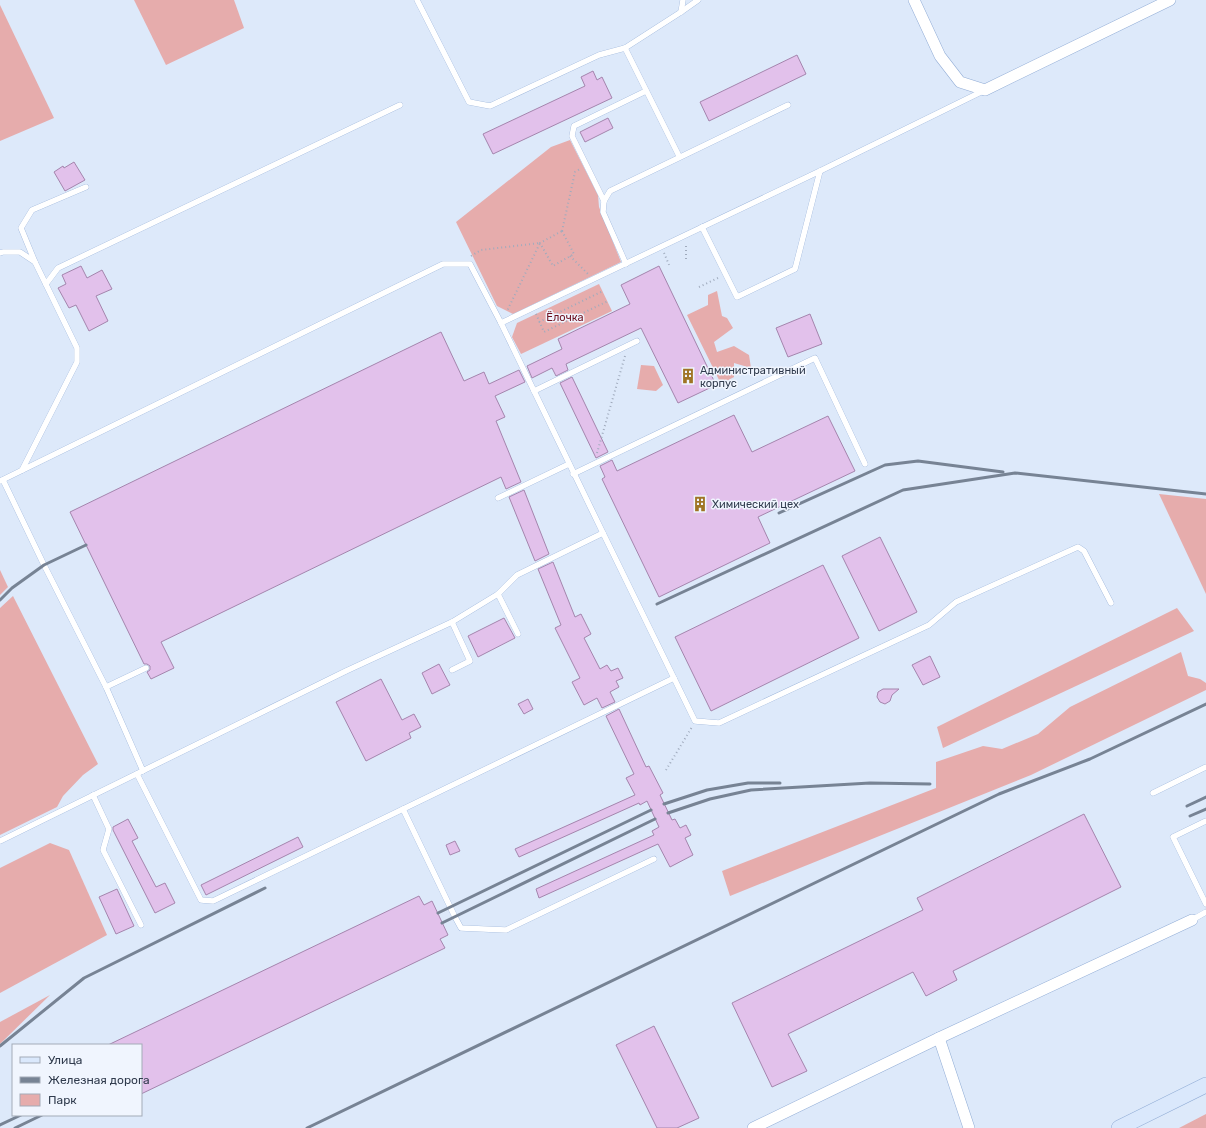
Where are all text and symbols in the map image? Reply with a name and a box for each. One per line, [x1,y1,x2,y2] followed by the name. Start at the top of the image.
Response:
[546,311,584,324] park label: Ёлочка
[700,364,806,390] place label: Административный корпус
[679,367,697,385] building icon: Административный корпус
[691,495,709,513] building icon: Химический цех
[712,498,799,511] place label: Химический цех
[12,1044,142,1116] legend
[48,1053,82,1067] text: Улица
[48,1073,150,1087] text: Железная дорога
[48,1093,77,1107] text: Парк

